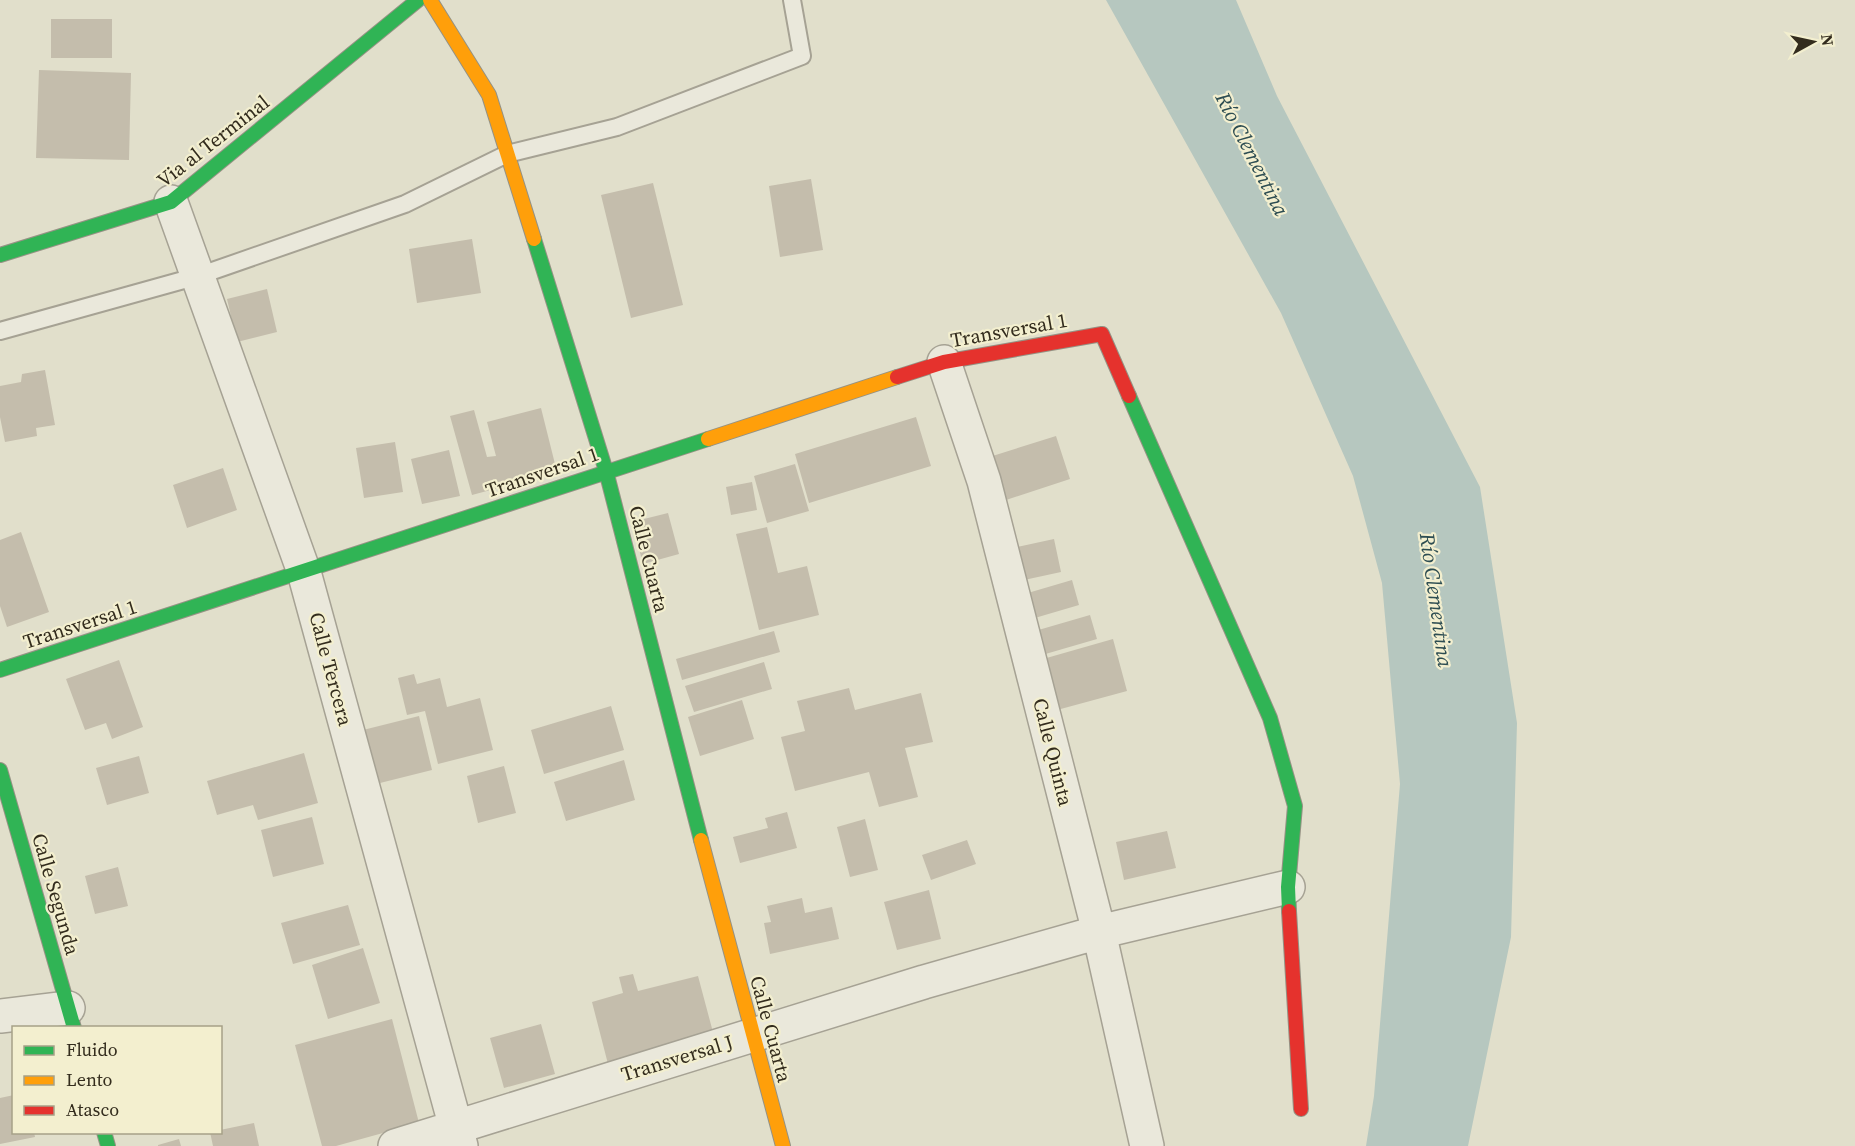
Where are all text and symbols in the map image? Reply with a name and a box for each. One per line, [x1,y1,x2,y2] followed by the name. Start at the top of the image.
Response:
[1783,12,1843,72] north arrow
[1816,33,1840,48] text: N
[1208,86,1296,221] water label: Río Clementina
[151,88,275,194] street label: Via al Terminal
[948,306,1070,354] street label: Transversal 1
[482,440,602,504] street label: Transversal 1
[622,503,676,616] street label: Calle Cuarta
[1413,530,1460,669] water label: Río Clementina
[19,592,141,656] street label: Transversal 1
[302,609,360,730] street label: Calle Tercera
[1026,695,1080,810] street label: Calle Quinta
[25,830,87,959] street label: Calle Segunda
[743,973,799,1086] street label: Calle Cuarta
[12,1026,222,1134] legend
[618,1028,736,1088] street label: Transversal J
[66,1037,118,1062] text: Fluido
[66,1067,113,1092] text: Lento
[66,1097,119,1122] text: Atasco

